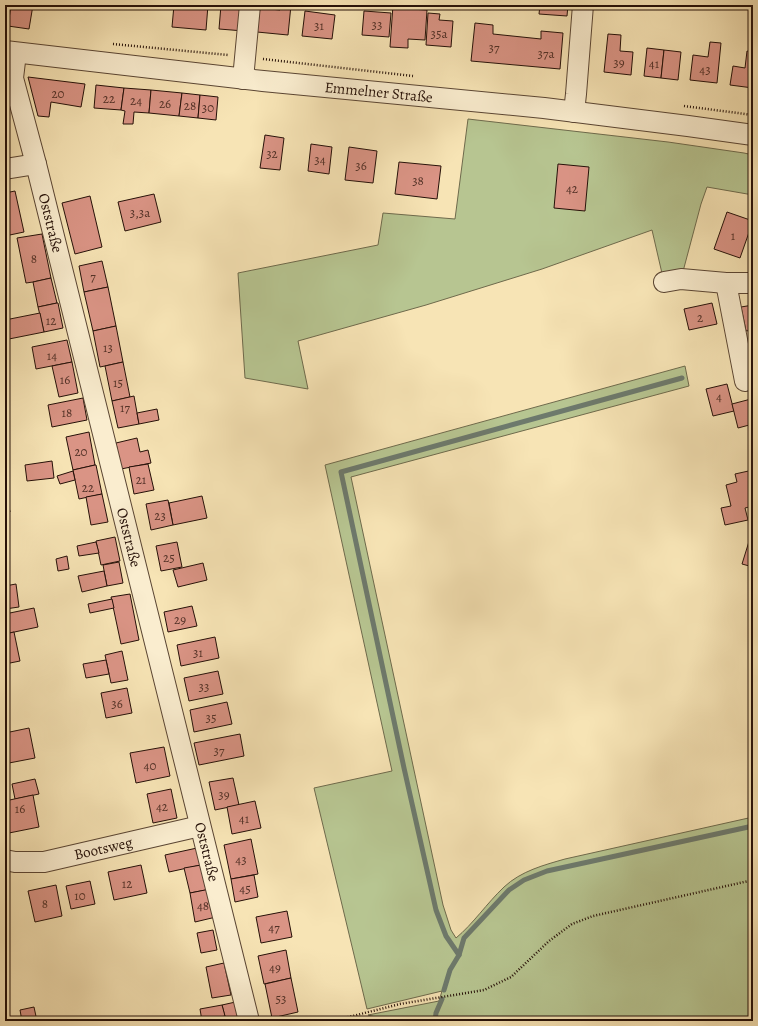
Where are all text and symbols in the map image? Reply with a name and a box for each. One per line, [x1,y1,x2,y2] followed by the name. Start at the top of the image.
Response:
[372,16,382,33] house number: 33
[314,17,324,34] house number: 31
[430,25,448,42] house number: 35a
[489,39,500,56] house number: 37
[538,45,554,62] house number: 37a
[613,54,625,71] house number: 39
[649,55,660,72] house number: 41
[699,61,711,78] house number: 43
[324,77,434,107] street label: Emmelner Straße
[51,85,65,102] house number: 20
[103,90,115,107] house number: 22
[130,92,142,109] house number: 24
[159,95,171,112] house number: 26
[184,97,196,114] house number: 28
[202,99,214,116] house number: 30
[266,145,278,162] house number: 32
[314,151,326,168] house number: 34
[355,157,367,174] house number: 36
[412,172,424,189] house number: 38
[566,180,578,197] house number: 42
[34,191,68,255] street label: Oststraße
[130,204,150,221] house number: 3,3a
[731,227,736,244] house number: 1
[31,250,37,267] house number: 8
[90,268,96,285] house number: 7
[697,309,703,326] house number: 2
[46,312,56,329] house number: 12
[103,339,113,356] house number: 13
[47,347,57,364] house number: 14
[60,371,70,388] house number: 16
[113,374,123,391] house number: 15
[716,388,722,405] house number: 4
[120,399,130,416] house number: 17
[62,404,72,421] house number: 18
[74,443,88,460] house number: 20
[136,471,147,488] house number: 21
[82,479,94,496] house number: 22
[112,506,146,570] street label: Oststraße
[154,507,166,524] house number: 23
[163,549,175,566] house number: 25
[174,611,186,628] house number: 29
[193,644,203,661] house number: 31
[199,678,209,695] house number: 33
[111,695,123,712] house number: 36
[206,709,217,726] house number: 35
[214,742,225,759] house number: 37
[144,757,156,774] house number: 40
[218,786,230,803] house number: 39
[156,798,168,815] house number: 42
[15,800,25,817] house number: 16
[239,810,250,827] house number: 41
[190,820,224,884] street label: Oststraße
[72,832,135,865] street label: Bootsweg
[235,851,247,868] house number: 43
[122,875,132,892] house number: 12
[239,880,251,897] house number: 45
[74,887,86,904] house number: 10
[42,895,48,912] house number: 8
[197,897,209,914] house number: 48
[268,919,280,936] house number: 47
[269,959,281,976] house number: 49
[276,990,287,1007] house number: 53

